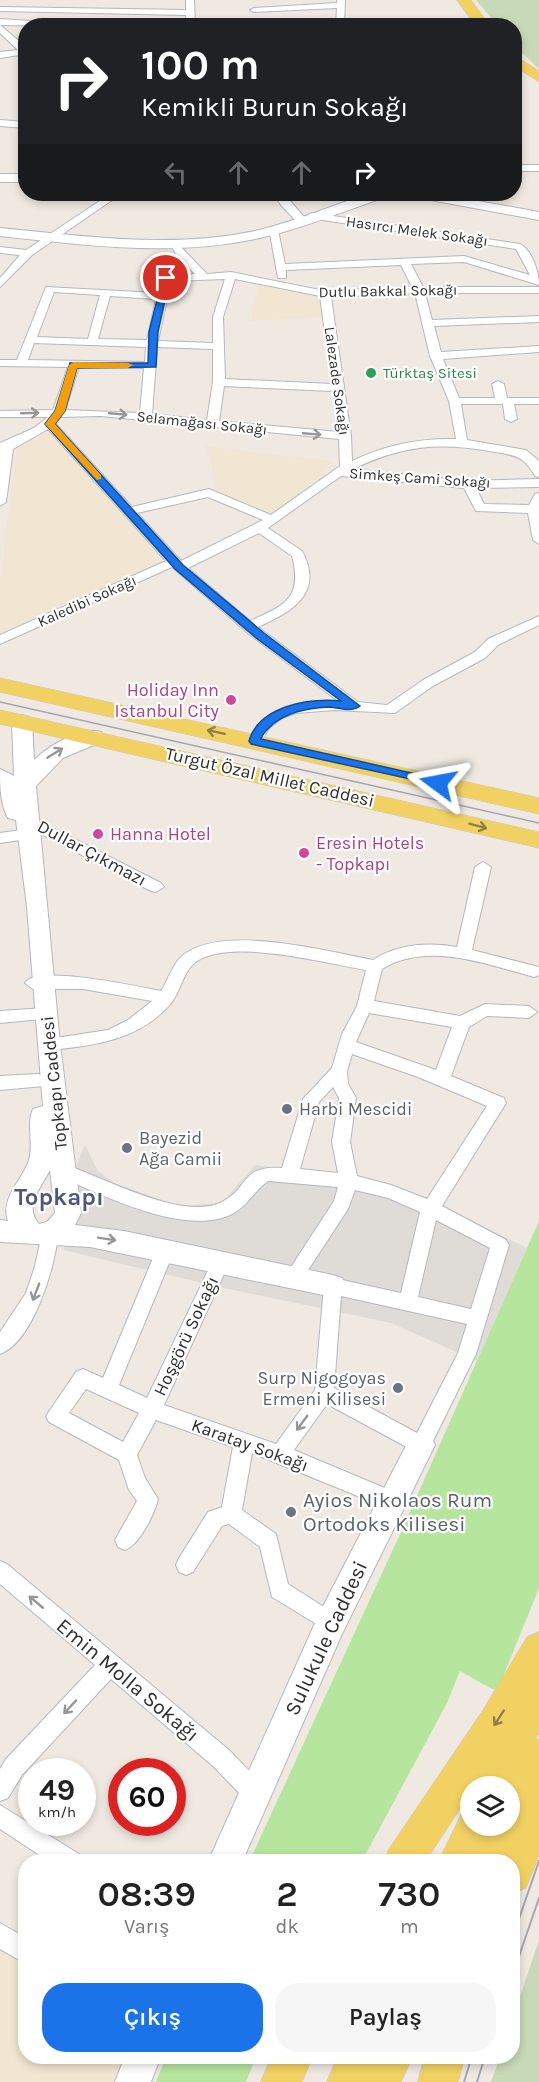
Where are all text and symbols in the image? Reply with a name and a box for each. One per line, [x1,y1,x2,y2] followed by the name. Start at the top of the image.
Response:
[141,40,260,90] text: 100 m
[42,42,120,120] icon: right
[141,91,408,123] text: Kemikli Burun Sokağı
[159,156,192,189] icon: left
[222,156,255,189] icon: ahead
[285,156,318,189] icon: ahead
[348,156,381,189] icon: right
[345,212,489,250] street label: Hasırcı Melek Sokağı
[140,252,191,303] pin
[149,261,182,294] icon: arrive
[318,281,458,301] street label: Dutlu Bakkal Sokağı
[320,325,354,437] street label: Lalezade Sokağı
[383,364,477,382] place label: Türktaş Sitesi
[364,366,378,380] marker: Türktaş Sitesi
[19,407,39,418] one-way arrow
[136,407,268,439] street label: Selamağası Sokağı
[108,409,128,420] one-way arrow
[302,428,322,439] one-way arrow
[349,464,491,492] street label: Simkeş Cami Sokağı
[35,571,139,631] street label: Kaledibi Sokağı
[115,679,220,722] place label: Holiday Inn Istanbul City
[224,693,238,707] marker: Holiday Inn Istanbul City
[206,726,225,738] one-way arrow
[163,742,377,812] street label: Turgut Özal Millet Caddesi
[46,746,63,758] one-way arrow
[406,751,470,815] position arrow
[34,815,150,891] street label: Dullar Çıkmazı
[468,820,487,832] one-way arrow
[110,823,211,845] place label: Hanna Hotel
[91,827,105,841] marker: Hanna Hotel
[316,832,424,875] place label: Eresin Hotels - Topkapı
[297,846,311,860] marker: Eresin Hotels - Topkapı
[36,1015,72,1151] street label: Topkapı Caddesi
[299,1098,412,1120] place label: Harbi Mescidi
[280,1102,294,1116] marker: Harbi Mescidi
[139,1127,222,1170] place label: Bayezid Ağa Camii
[120,1141,134,1155] marker: Bayezid Ağa Camii
[14,1183,104,1211] district label: Topkapı
[97,1234,116,1245] one-way arrow
[149,1273,223,1399] street label: Hoşgörü Sokağı
[30,1282,41,1300] one-way arrow
[257,1367,386,1410] place label: Surp Nigogoyas Ermeni Kilisesi
[391,1381,405,1395] marker: Surp Nigogoyas Ermeni Kilisesi
[188,1414,312,1476] street label: Karatay Sokağı
[296,1414,308,1430] one-way arrow
[303,1488,492,1536] place label: Ayios Nikolaos Rum Ortodoks Kilisesi
[284,1505,298,1519] marker: Ayios Nikolaos Rum Ortodoks Kilisesi
[280,1557,372,1719] street label: Sulukule Caddesi
[28,1595,44,1608] one-way arrow
[52,1613,204,1747] street label: Emin Molla Sokağı
[63,1700,77,1715] one-way arrow
[493,1709,505,1725] one-way arrow
[108,1758,186,1836] speed limit sign: 60
[39,1772,75,1808] text: 49
[460,1776,520,1836] map controls
[460,1776,520,1836] button: layers
[38,1803,76,1821] text: km/h
[98,1873,196,1915] text: 08:39
[276,1873,298,1915] text: 2
[378,1873,440,1915] text: 730
[124,1915,169,1938] text: Varış
[276,1915,299,1938] text: dk
[400,1915,419,1938] text: m
[42,1983,263,2052] button: Çıkış
[275,1983,496,2052] button: Paylaş

